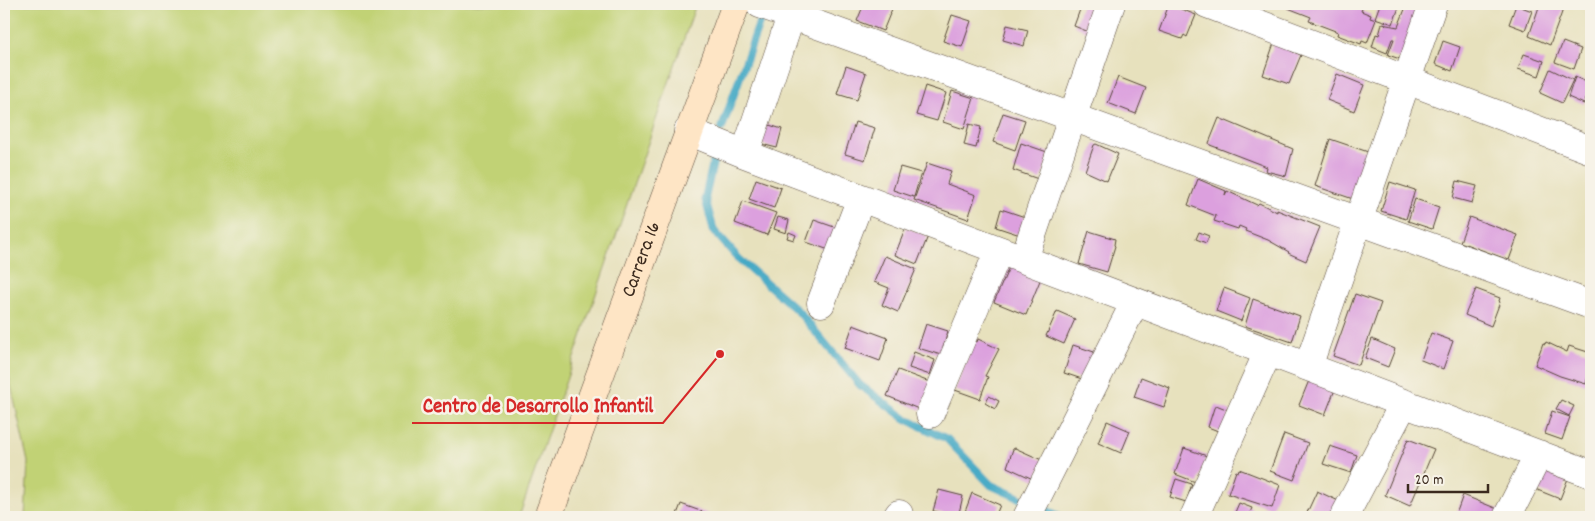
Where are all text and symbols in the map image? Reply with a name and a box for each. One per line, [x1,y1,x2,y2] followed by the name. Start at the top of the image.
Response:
[616,218,669,301] street label: Carrera 16
[412,387,663,423] callout: Centro de Desarrollo Infantil
[423,393,654,423] text: Centro de Desarrollo Infantil
[1408,461,1488,493] scale bar
[1415,470,1443,492] text: 20 m

